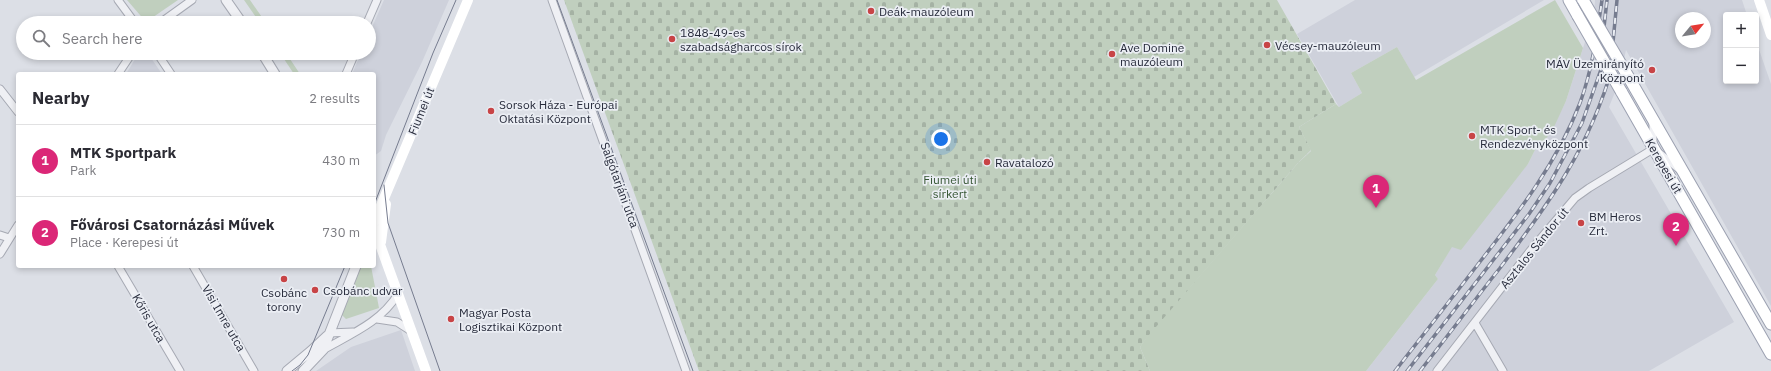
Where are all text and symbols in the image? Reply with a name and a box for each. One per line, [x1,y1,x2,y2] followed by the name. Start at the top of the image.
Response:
[879,4,974,19] place label: Deák-mauzóleum
[866,6,876,16] marker: Deák-mauzóleum
[1675,12,1711,48] north arrow
[1723,12,1759,84] map controls
[1723,12,1759,48] button: +
[16,16,376,60] search box
[680,25,802,54] place label: 1848-49-es szabadságharcos sírok
[30,27,52,49] icon: search
[62,29,142,48] text: Search here
[667,34,677,44] marker: 1848-49-es szabadságharcos sírok
[1275,38,1381,53] place label: Vécsey-mauzóleum
[1120,40,1185,69] place label: Ave Domine mauzóleum
[1262,40,1272,50] marker: Vécsey-mauzóleum
[1723,48,1759,84] button: −
[1107,49,1117,59] marker: Ave Domine mauzóleum
[1546,56,1644,85] place label: MÁV Üzemirányító Központ
[1647,65,1657,75] marker: MÁV Üzemirányító Központ
[405,85,437,137] street label: Fiumei út
[32,87,90,109] text: Nearby
[309,90,360,107] text: 2 results
[499,97,617,126] place label: Sorsok Háza - Európai Oktatási Központ
[486,106,496,116] marker: Sorsok Háza - Európai Oktatási Központ
[1480,122,1588,151] place label: MTK Sport- és Rendezvényközpont
[931,129,951,149] your location
[1467,131,1477,141] marker: MTK Sport- és Rendezvényközpont
[1642,136,1686,196] street label: Kerepesi út
[598,140,643,230] street label: Salgótarjáni utca
[70,143,176,162] text: MTK Sportpark
[41,152,49,169] text: 1
[322,152,360,169] text: 430 m
[995,155,1054,170] place label: Ravatalozó
[982,157,992,167] marker: Ravatalozó
[70,162,96,179] text: Park
[923,172,977,201] park label: Fiumei úti sírkert
[1363,175,1389,208] pin: 1
[1497,204,1571,292] street label: Asztalos Sándor út
[1589,209,1642,238] place label: BM Heros Zrt.
[1663,213,1689,246] pin: 2
[70,215,274,234] text: Fővárosi Csatornázási Művek
[1576,218,1586,228] marker: BM Heros Zrt.
[41,224,49,241] text: 2
[322,224,360,241] text: 730 m
[70,234,179,251] text: Place · Kerepesi út
[279,274,289,284] marker: Csobánc torony
[199,282,249,354] street label: Visi Imre utca
[323,283,403,298] place label: Csobánc udvar
[261,285,307,314] place label: Csobánc torony
[310,285,320,295] marker: Csobánc udvar
[129,291,169,345] street label: Kőris utca
[459,305,562,334] place label: Magyar Posta Logisztikai Központ
[446,314,456,324] marker: Magyar Posta Logisztikai Központ

